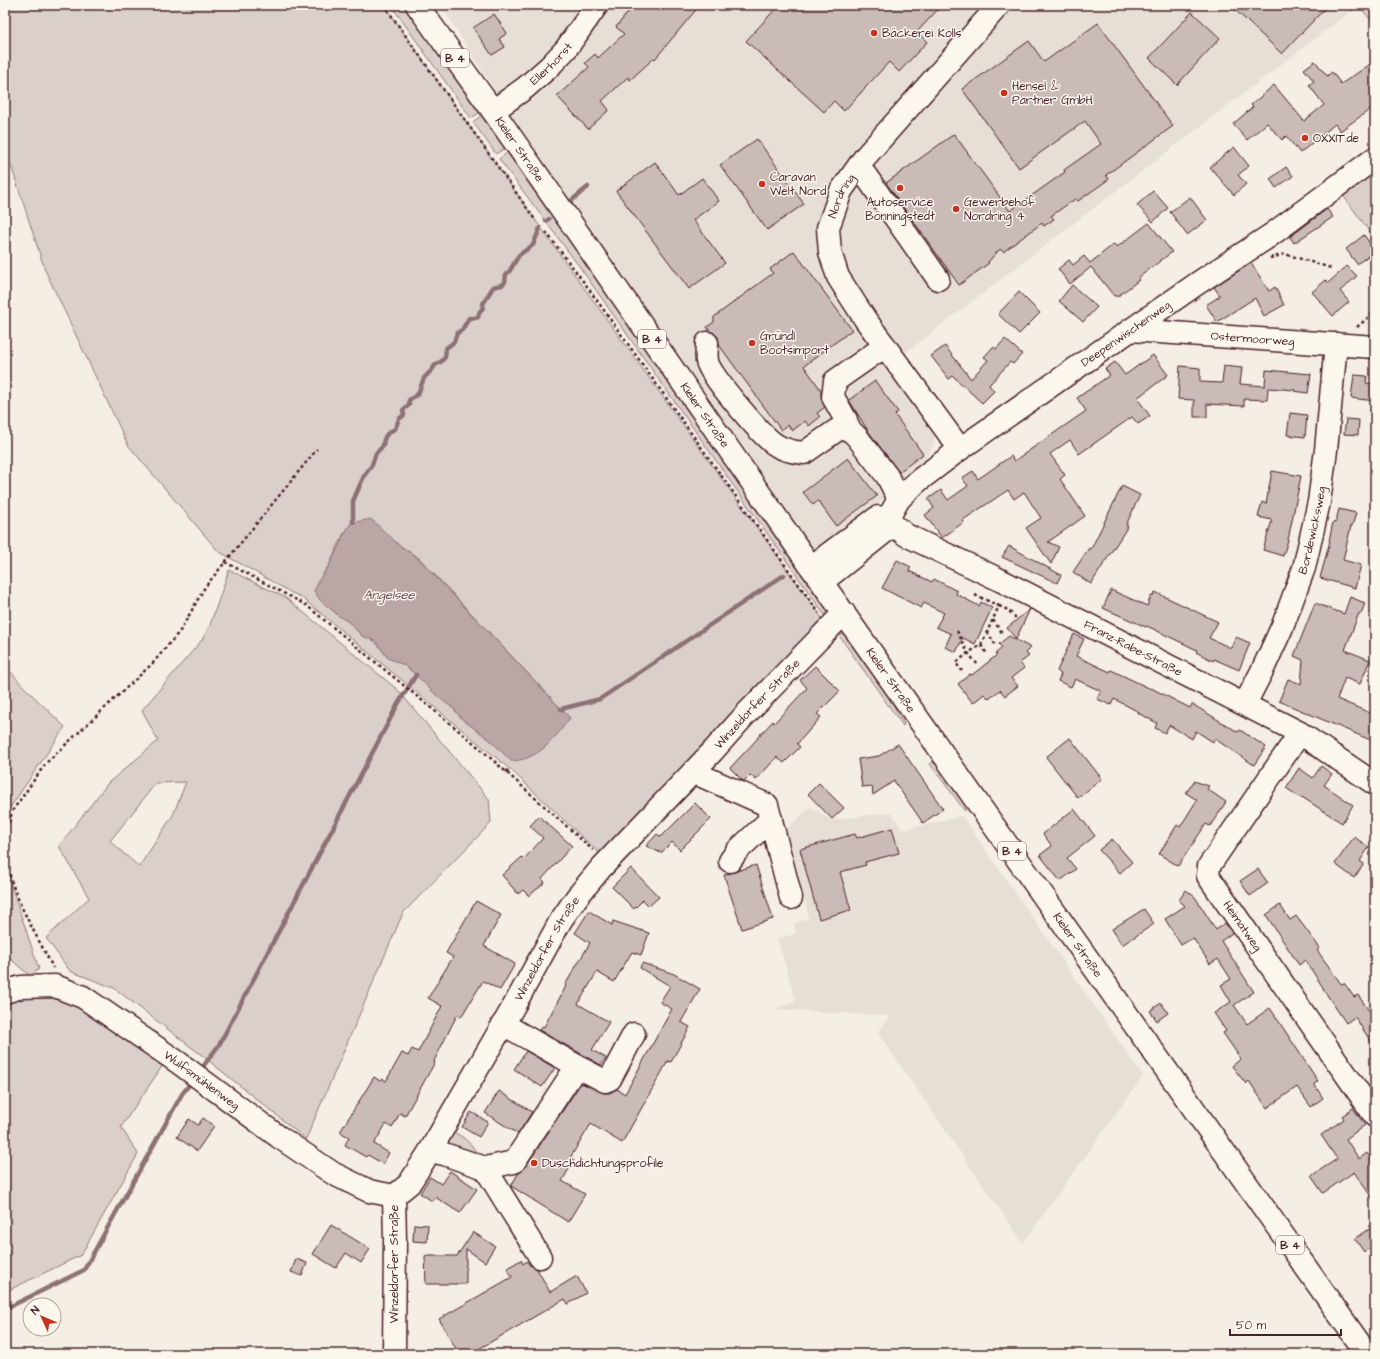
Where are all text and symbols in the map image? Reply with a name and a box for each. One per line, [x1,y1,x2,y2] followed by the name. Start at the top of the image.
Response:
[882,25,962,42] place label: Bäckerei Kolls
[869,28,879,38] marker: Bäckerei Kolls
[526,39,577,89] street label: Ellerhorst
[441,49,469,67] road number: B 4
[1012,78,1093,109] place label: Hensel & Partner GmbH
[999,88,1009,98] marker: Hensel & Partner GmbH
[491,113,549,186] street label: Kieler Straße
[1313,130,1360,147] place label: OXXIT.de
[1300,133,1310,143] marker: OXXIT.de
[770,169,826,200] place label: Caravan Welt Nord
[824,170,860,221] street label: Nordring
[757,179,767,189] marker: Caravan Welt Nord
[895,183,905,193] marker: Autoservice Bönningstedt
[865,194,935,226] place label: Autoservice Bönningstedt
[964,194,1036,226] place label: Gewerbehof Nordring 4
[951,204,961,214] marker: Gewerbehof Nordring 4
[1077,296,1175,371] street label: Deepenwischenweg
[1210,327,1295,351] street label: Ostermoorweg
[760,328,829,359] place label: Gründl Bootsimport
[638,330,666,348] road number: B 4
[747,338,757,348] marker: Gründl Bootsimport
[676,379,734,451] street label: Kieler Straße
[1294,485,1330,577] street label: Bordewicksweg
[363,586,416,605] water label: Angelsee
[1081,616,1186,680] street label: Franz-Rabe-Straße
[862,644,920,716] street label: Kieler Straße
[710,655,804,753] street label: Winzeldorfer Straße
[998,842,1026,860] road number: B 4
[510,892,584,1004] street label: Winzeldorfer Straße
[1219,897,1266,955] street label: Heimatweg
[1049,909,1107,981] street label: Kieler Straße
[160,1047,243,1115] street label: Wulfsmühlenweg
[542,1155,664,1173] place label: Duschdichtungsprofile
[529,1158,539,1168] marker: Duschdichtungsprofile
[386,1204,403,1323] street label: Winzeldorfer Straße
[1276,1236,1304,1254] road number: B 4
[22,1297,62,1337] north arrow
[27,1303,43,1318] text: N
[1230,1311,1341,1337] scale bar
[1236,1317,1267,1334] text: 50 m

